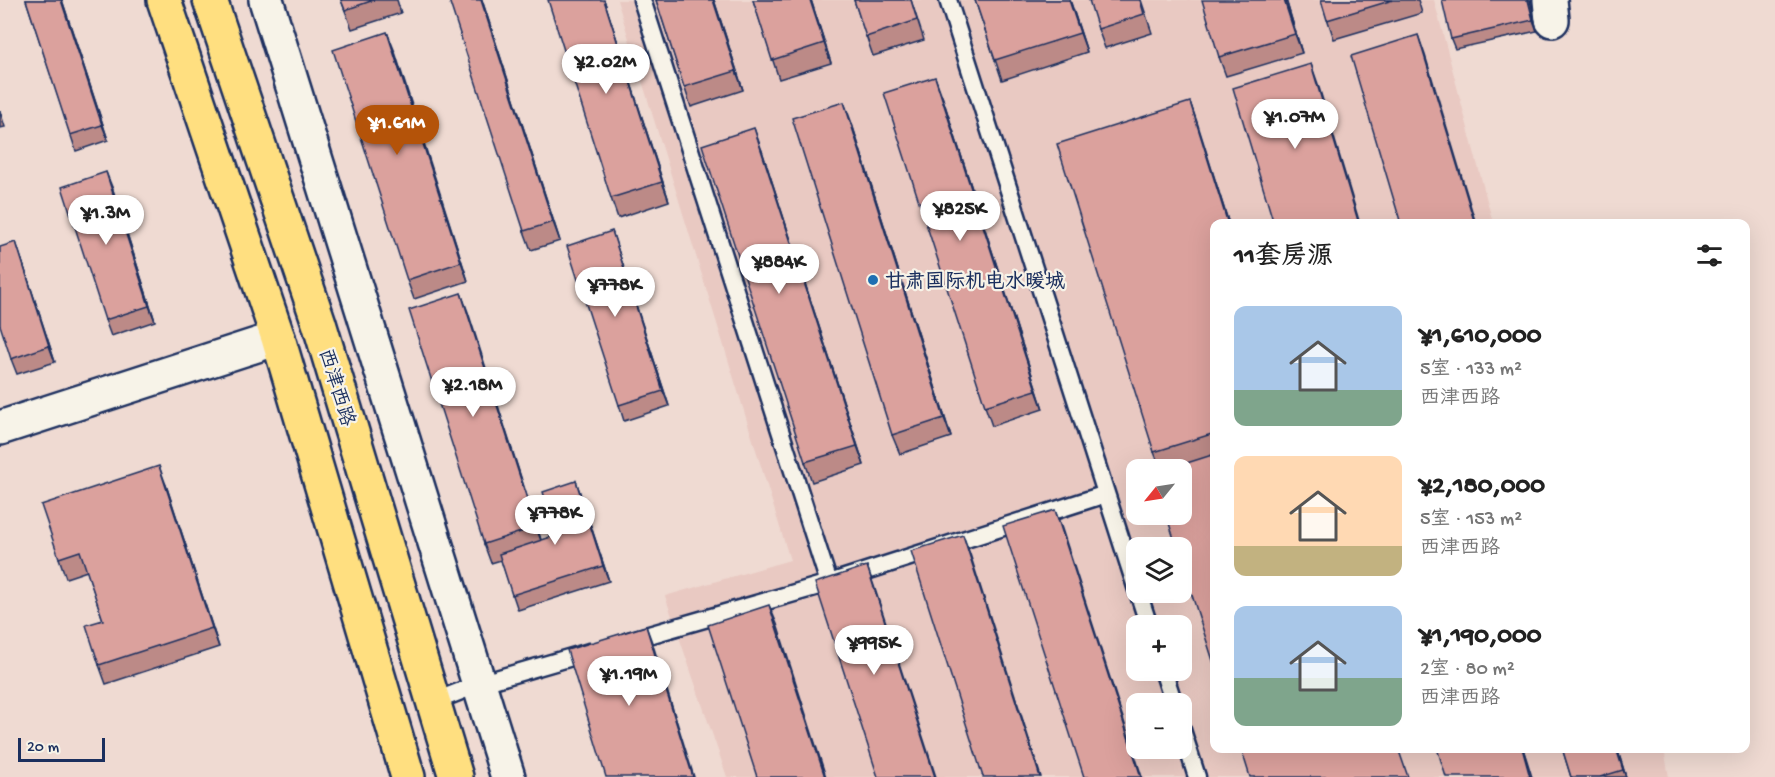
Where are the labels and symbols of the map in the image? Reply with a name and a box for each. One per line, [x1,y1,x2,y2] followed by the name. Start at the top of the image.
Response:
[557,44,655,95] pin: ¥2.02M
[1246,99,1344,150] pin: ¥1.07M
[348,105,446,156] pin: ¥1.61M
[918,191,1002,242] pin: ¥825K
[64,195,148,246] pin: ¥1.3M
[737,244,821,295] pin: ¥884K
[573,267,657,318] pin: ¥778K
[885,270,1065,295] place label: 甘肃国际机电水暖城
[866,273,880,287] marker: 甘肃国际机电水暖城
[312,346,360,431] street label: 西津西路
[424,367,522,418] pin: ¥2.18M
[1126,459,1192,525] north arrow
[513,495,597,546] pin: ¥778K
[832,625,916,676] pin: ¥995K
[580,656,678,707] pin: ¥1.19M
[18,735,105,762] scale bar

